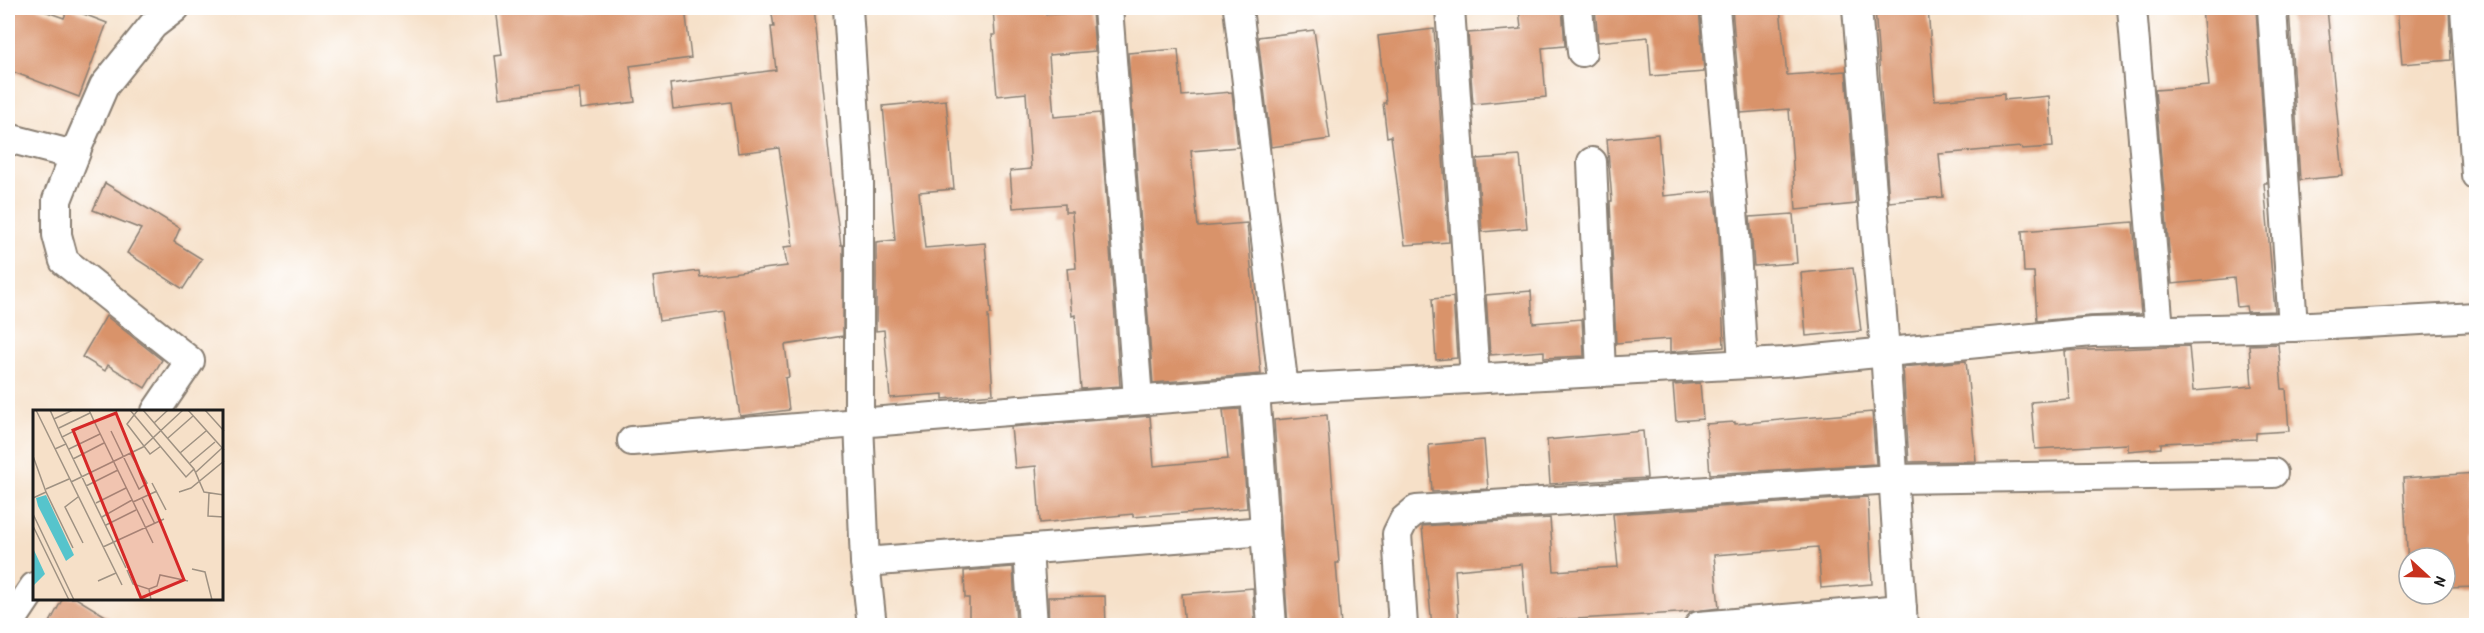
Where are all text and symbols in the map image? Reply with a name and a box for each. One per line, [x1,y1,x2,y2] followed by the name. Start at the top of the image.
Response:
[33,410,224,600] inset map
[2397,546,2457,606] north arrow
[2429,574,2453,590] text: N

